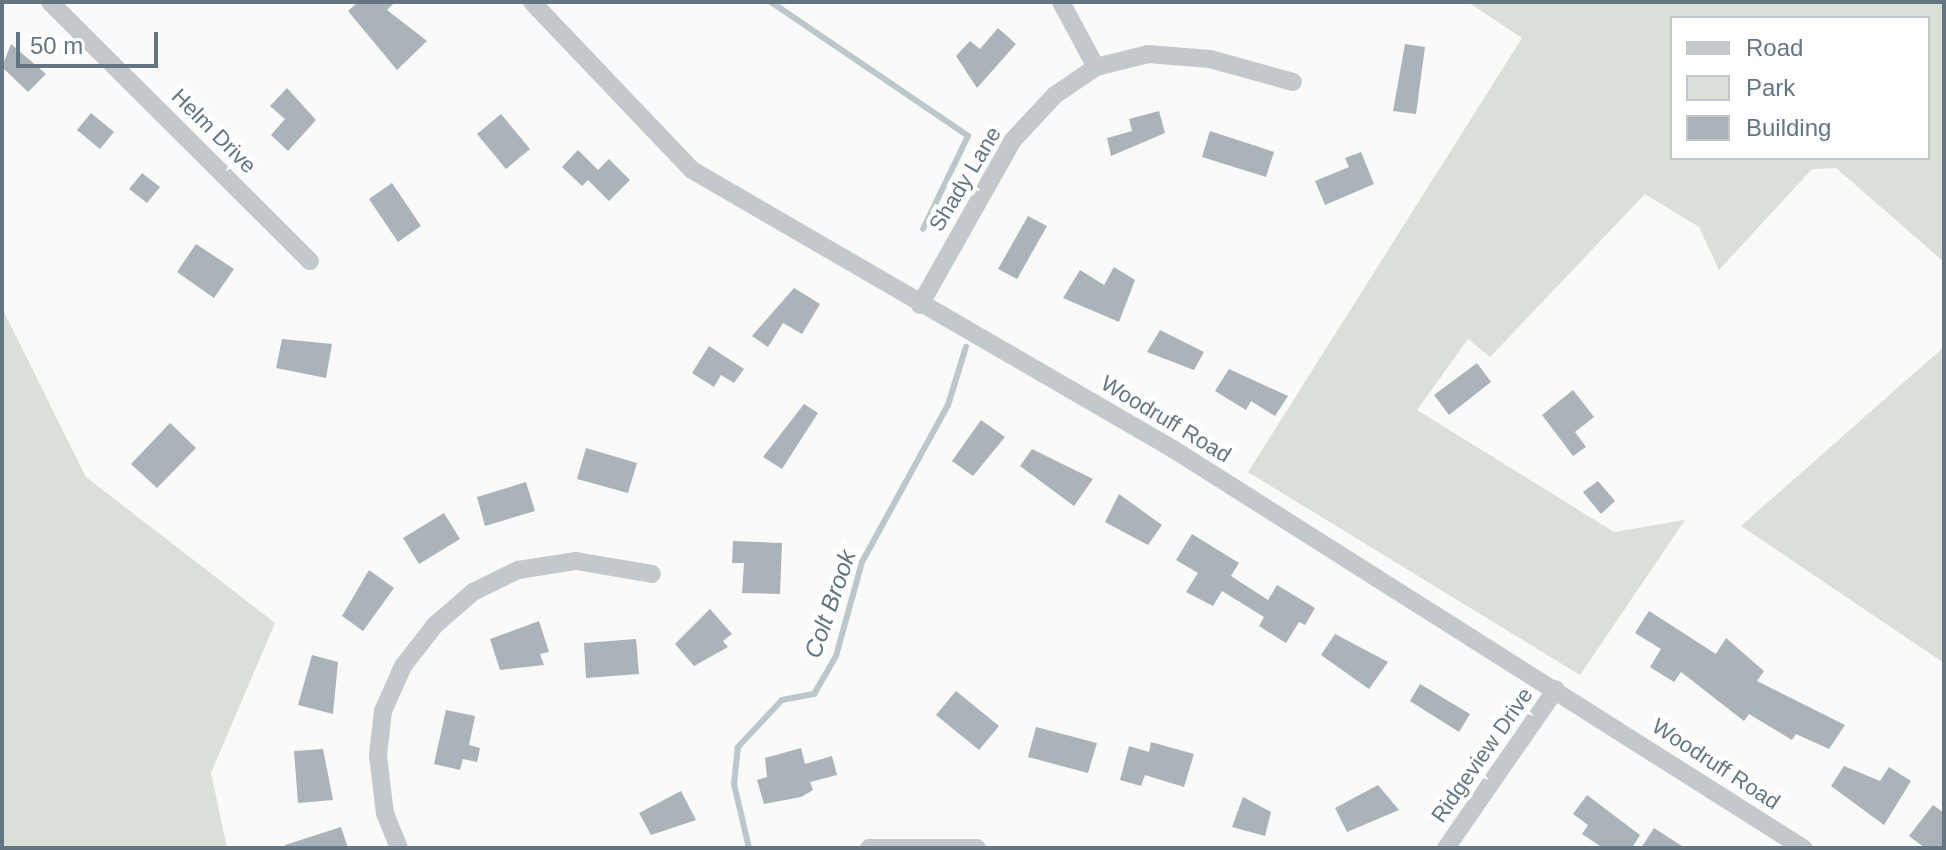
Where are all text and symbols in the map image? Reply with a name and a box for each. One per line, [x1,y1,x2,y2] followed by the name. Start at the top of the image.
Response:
[20,16,162,66] scale bar
[1670,16,1930,160] legend
[30,32,83,59] text: 50 m
[1746,34,1803,61] text: Road
[1746,74,1795,101] text: Park
[166,83,262,179] street label: Helm Drive
[1746,114,1831,141] text: Building
[923,122,1007,236] street label: Shady Lane
[1096,370,1236,468] street label: Woodruff Road
[798,546,862,662] water label: Colt Brook
[1426,682,1538,828] street label: Ridgeview Drive
[1647,713,1785,815] street label: Woodruff Road

